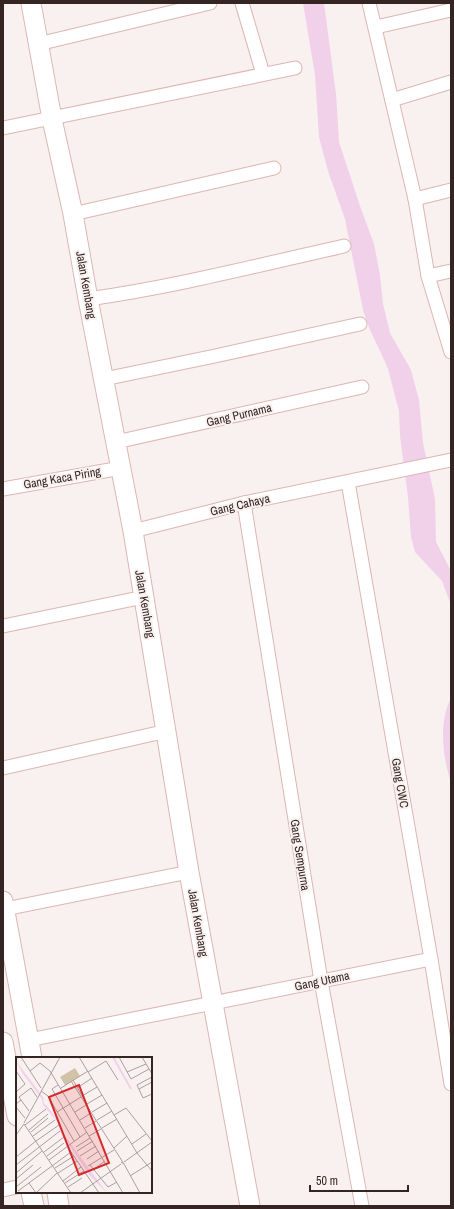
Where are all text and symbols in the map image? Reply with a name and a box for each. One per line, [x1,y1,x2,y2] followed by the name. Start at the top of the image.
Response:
[72,250,100,321] street label: Jalan Kembang
[205,400,274,430] street label: Gang Purnama
[22,463,102,493] street label: Gang Kaca Piring
[209,490,272,520] street label: Gang Cahaya
[131,569,159,640] street label: Jalan Kembang
[388,757,412,809] street label: Gang CWC
[286,818,314,892] street label: Gang Sempurna
[184,888,212,959] street label: Jalan Kembang
[293,967,351,995] street label: Gang Utama
[16,1057,152,1193] inset map
[310,1167,408,1193] scale bar
[316,1173,338,1189] text: 50 m

